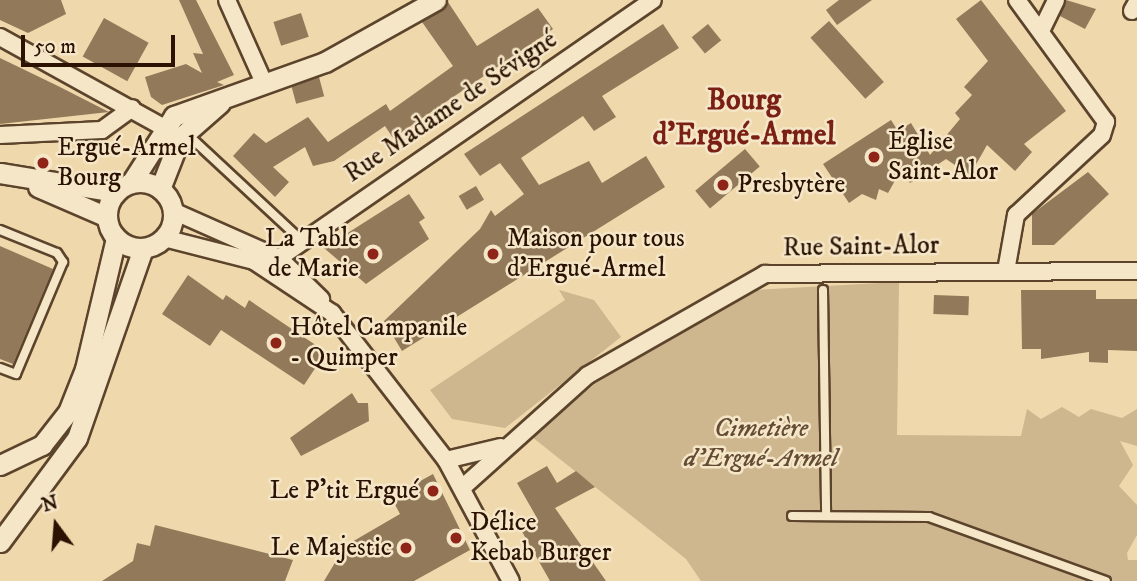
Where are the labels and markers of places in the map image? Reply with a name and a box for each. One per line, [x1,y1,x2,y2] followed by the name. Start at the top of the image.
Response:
[888,126,998,188] place label: Église Saint-Alor
[57,132,196,194] place label: Ergué-Armel Bourg
[866,149,882,165] marker: Église Saint-Alor
[35,155,51,171] marker: Ergué-Armel Bourg
[737,169,845,201] place label: Presbytère
[715,177,731,193] marker: Presbytère
[265,223,359,284] place label: La Table de Marie
[507,223,685,284] place label: Maison pour tous d'Ergué-Armel
[365,246,381,262] marker: La Table de Marie
[485,246,501,262] marker: Maison pour tous d'Ergué-Armel
[290,312,467,374] place label: Hôtel Campanile - Quimper
[268,335,284,351] marker: Hôtel Campanile - Quimper
[269,475,419,507] place label: Le P'tit Ergué
[425,483,441,499] marker: Le P'tit Ergué
[470,507,612,568] place label: Délice Kebab Burger
[448,530,464,546] marker: Délice Kebab Burger
[270,532,392,564] place label: Le Majestic
[398,540,414,556] marker: Le Majestic

